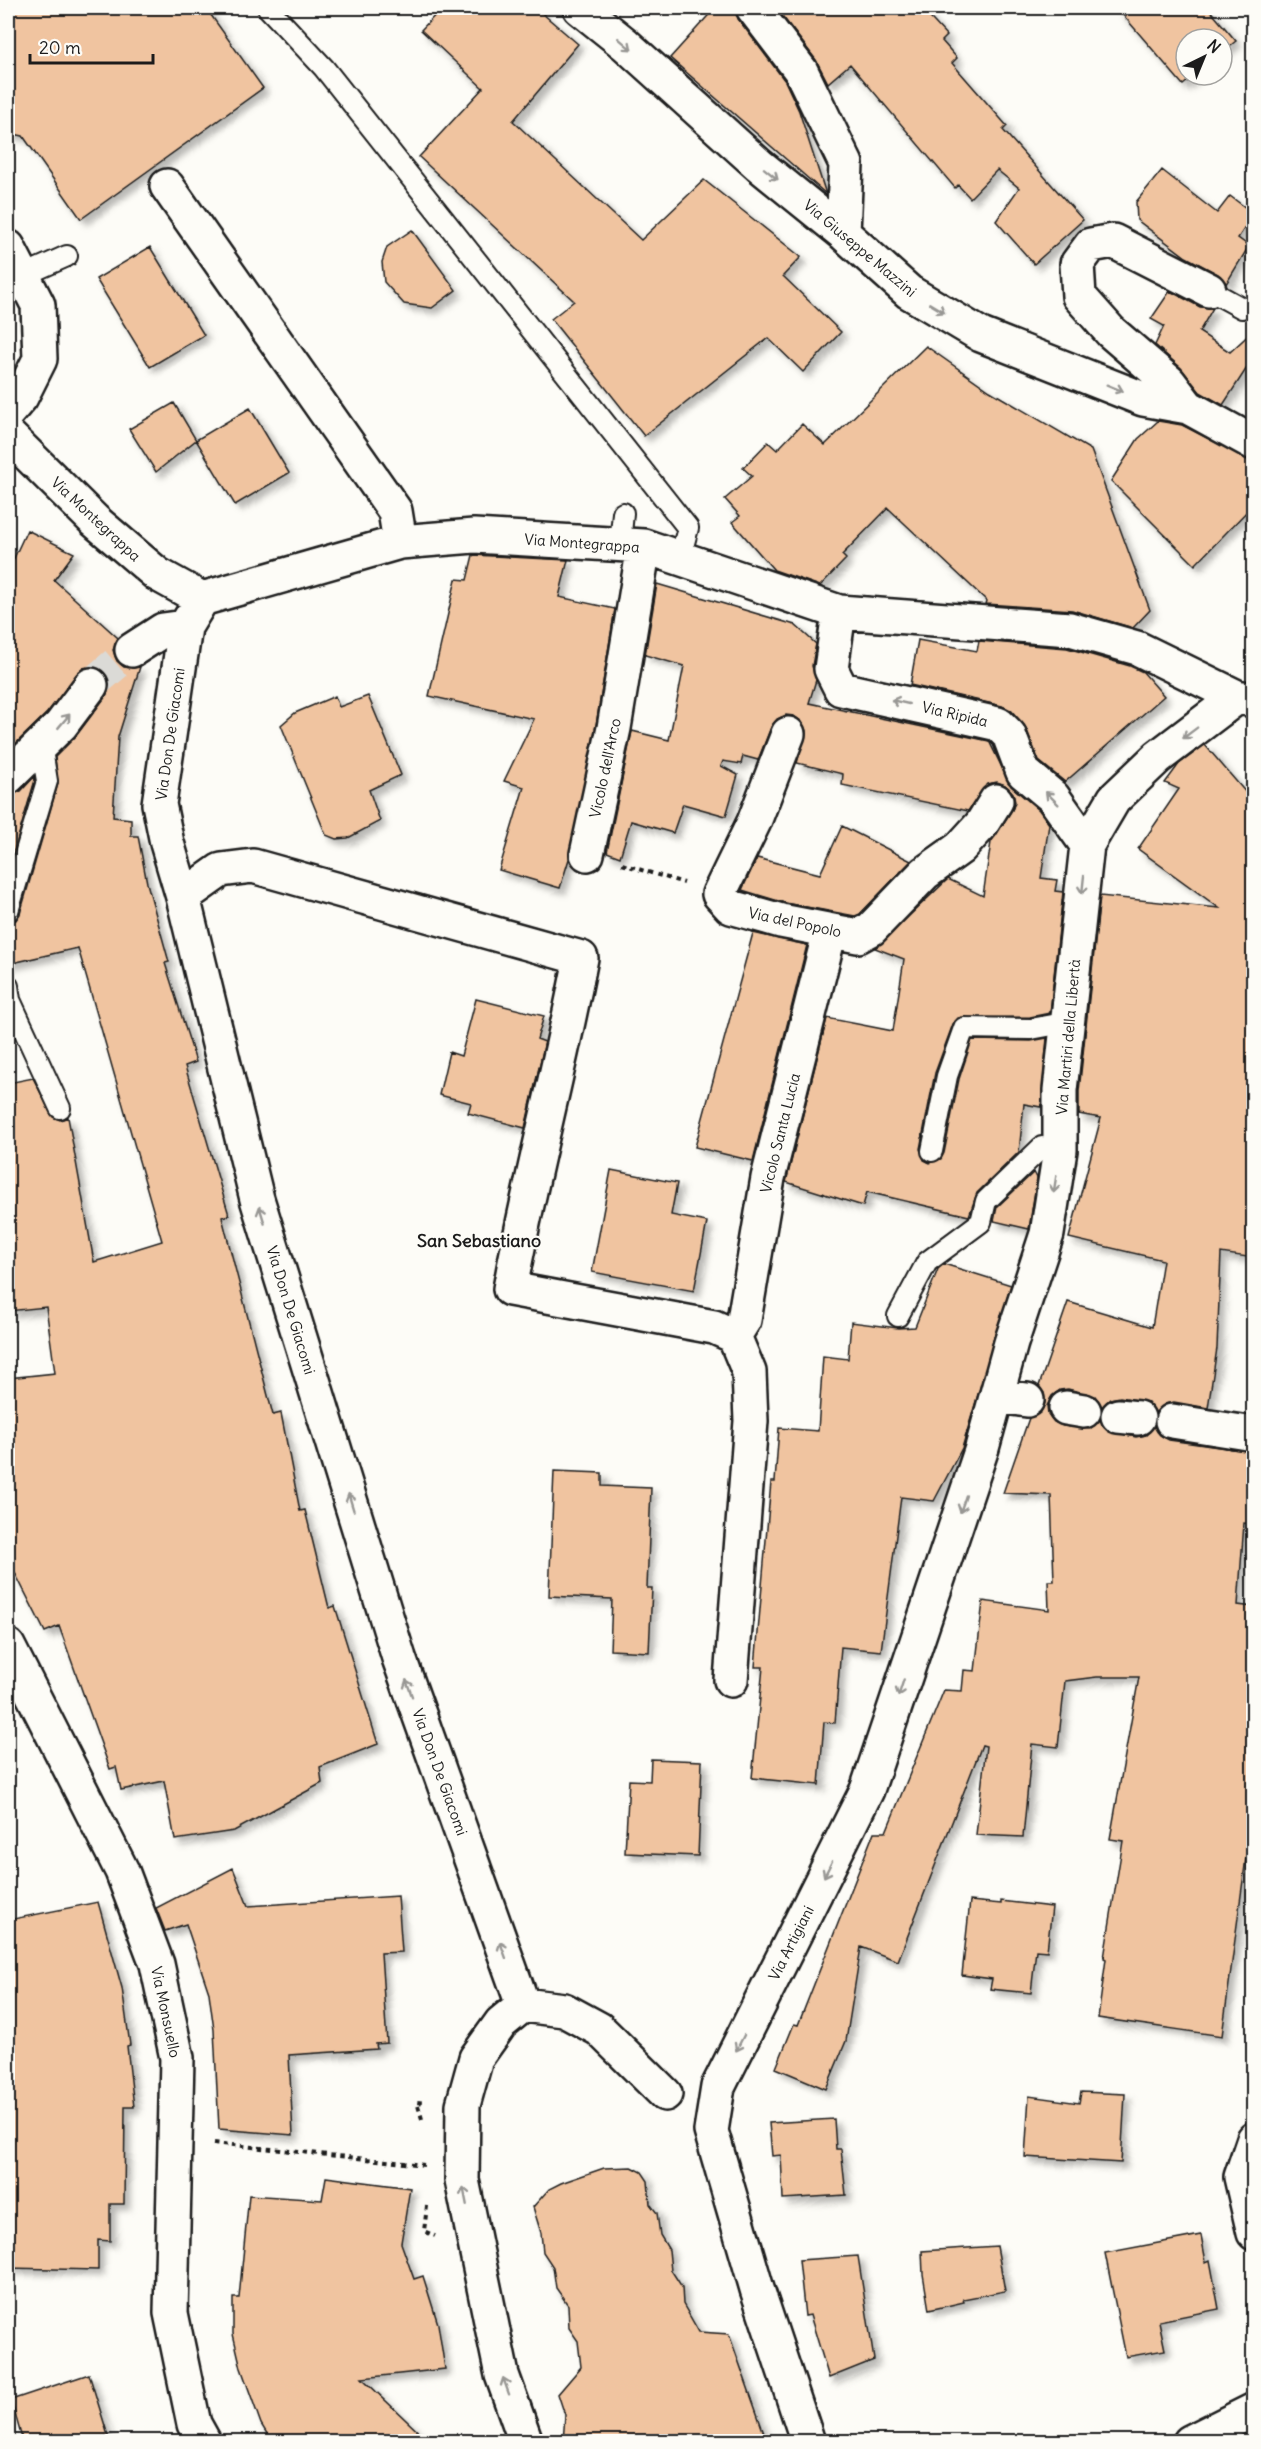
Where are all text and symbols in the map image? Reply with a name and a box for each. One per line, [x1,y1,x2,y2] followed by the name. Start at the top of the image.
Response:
[30,27,153,65] scale bar
[1174,27,1234,87] north arrow
[1203,35,1225,57] text: N
[39,36,81,59] text: 20 m
[617,38,633,51] one-way arrow
[763,168,779,181] one-way arrow
[800,195,920,301] street label: Via Giuseppe Mazzini
[928,303,945,315] one-way arrow
[1105,383,1123,394] one-way arrow
[47,473,145,566] street label: Via Montegrappa
[524,529,641,557] street label: Via Montegrappa
[151,667,189,801] street label: Via Don De Giacomi
[891,695,910,707] one-way arrow
[920,697,990,731] street label: Via Ripida
[57,713,70,729] one-way arrow
[585,716,625,820] street label: Vicolo dell'Arco
[1182,726,1198,739] one-way arrow
[1045,790,1060,805] one-way arrow
[1077,875,1088,895] one-way arrow
[747,903,843,941] street label: Via del Popolo
[1052,958,1084,1116] street label: Via Martiri della Libertà
[756,1071,804,1195] street label: Vicolo Santa Lucia
[1050,1173,1061,1193] one-way arrow
[256,1206,267,1225] one-way arrow
[417,1229,541,1252] district label: San Sebastiano
[262,1243,320,1377] street label: Via Don De Giacomi
[345,1493,356,1512] one-way arrow
[957,1494,968,1513] one-way arrow
[894,1678,905,1697] one-way arrow
[403,1679,414,1698] one-way arrow
[408,1706,472,1838] street label: Via Don De Giacomi
[822,1859,833,1877] one-way arrow
[764,1902,818,1984] street label: Via Artigiani
[497,1941,508,1960] one-way arrow
[147,1965,185,2059] street label: Via Monsuello
[734,2033,745,2051] one-way arrow
[459,2186,470,2206] one-way arrow
[500,2377,511,2396] one-way arrow

